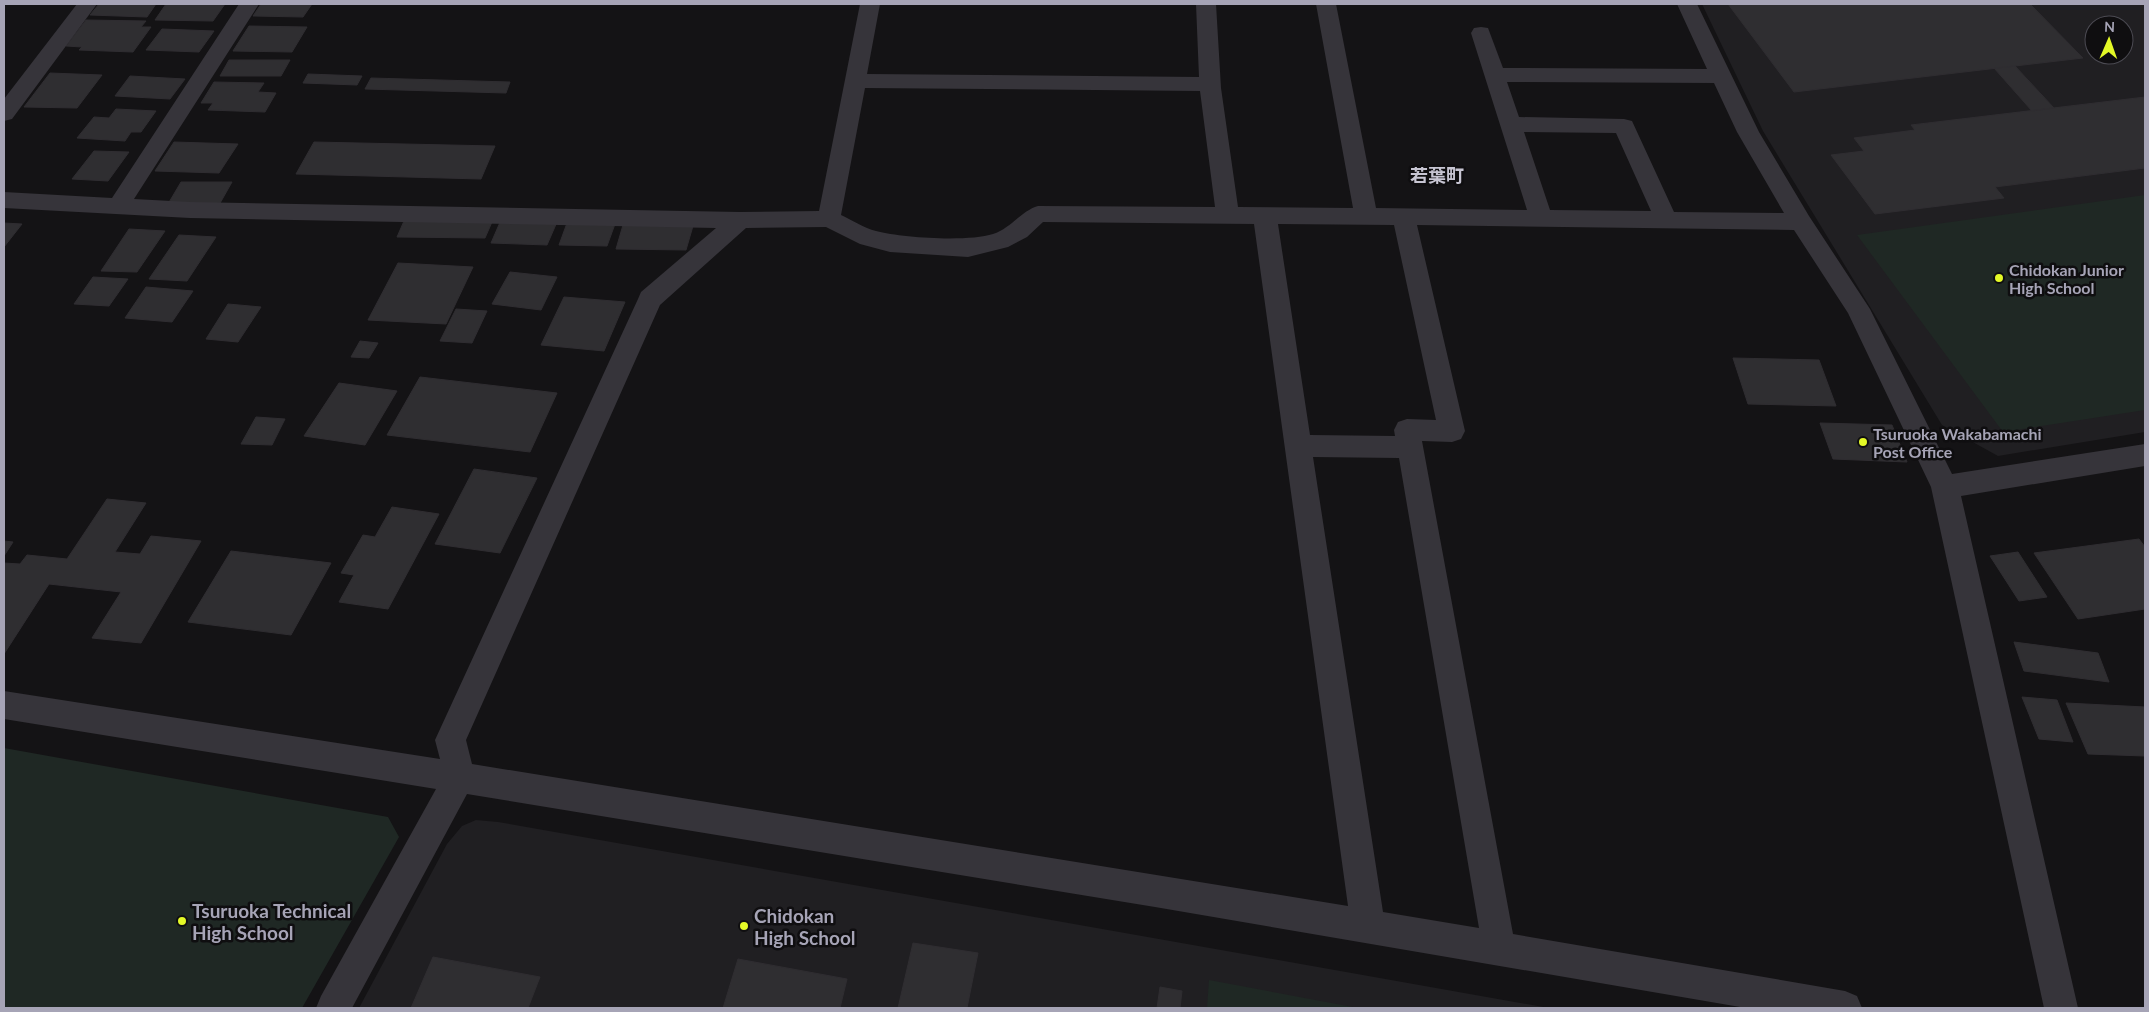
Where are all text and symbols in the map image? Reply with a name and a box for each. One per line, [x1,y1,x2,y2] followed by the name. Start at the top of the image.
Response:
[2084,15,2134,65] north arrow
[2104,18,2115,35] text: N
[1410,164,1464,186] district label: 若葉町
[2009,260,2124,297] place label: Chidokan Junior High School
[1993,272,2005,284] marker: Chidokan Junior High School
[1873,424,2042,461] place label: Tsuruoka Wakabamachi Post Office
[1857,436,1869,448] marker: Tsuruoka Wakabamachi Post Office
[192,899,351,944] place label: Tsuruoka Technical High School
[754,904,856,949] place label: Chidokan High School
[176,915,188,927] marker: Tsuruoka Technical High School
[738,920,750,932] marker: Chidokan High School

